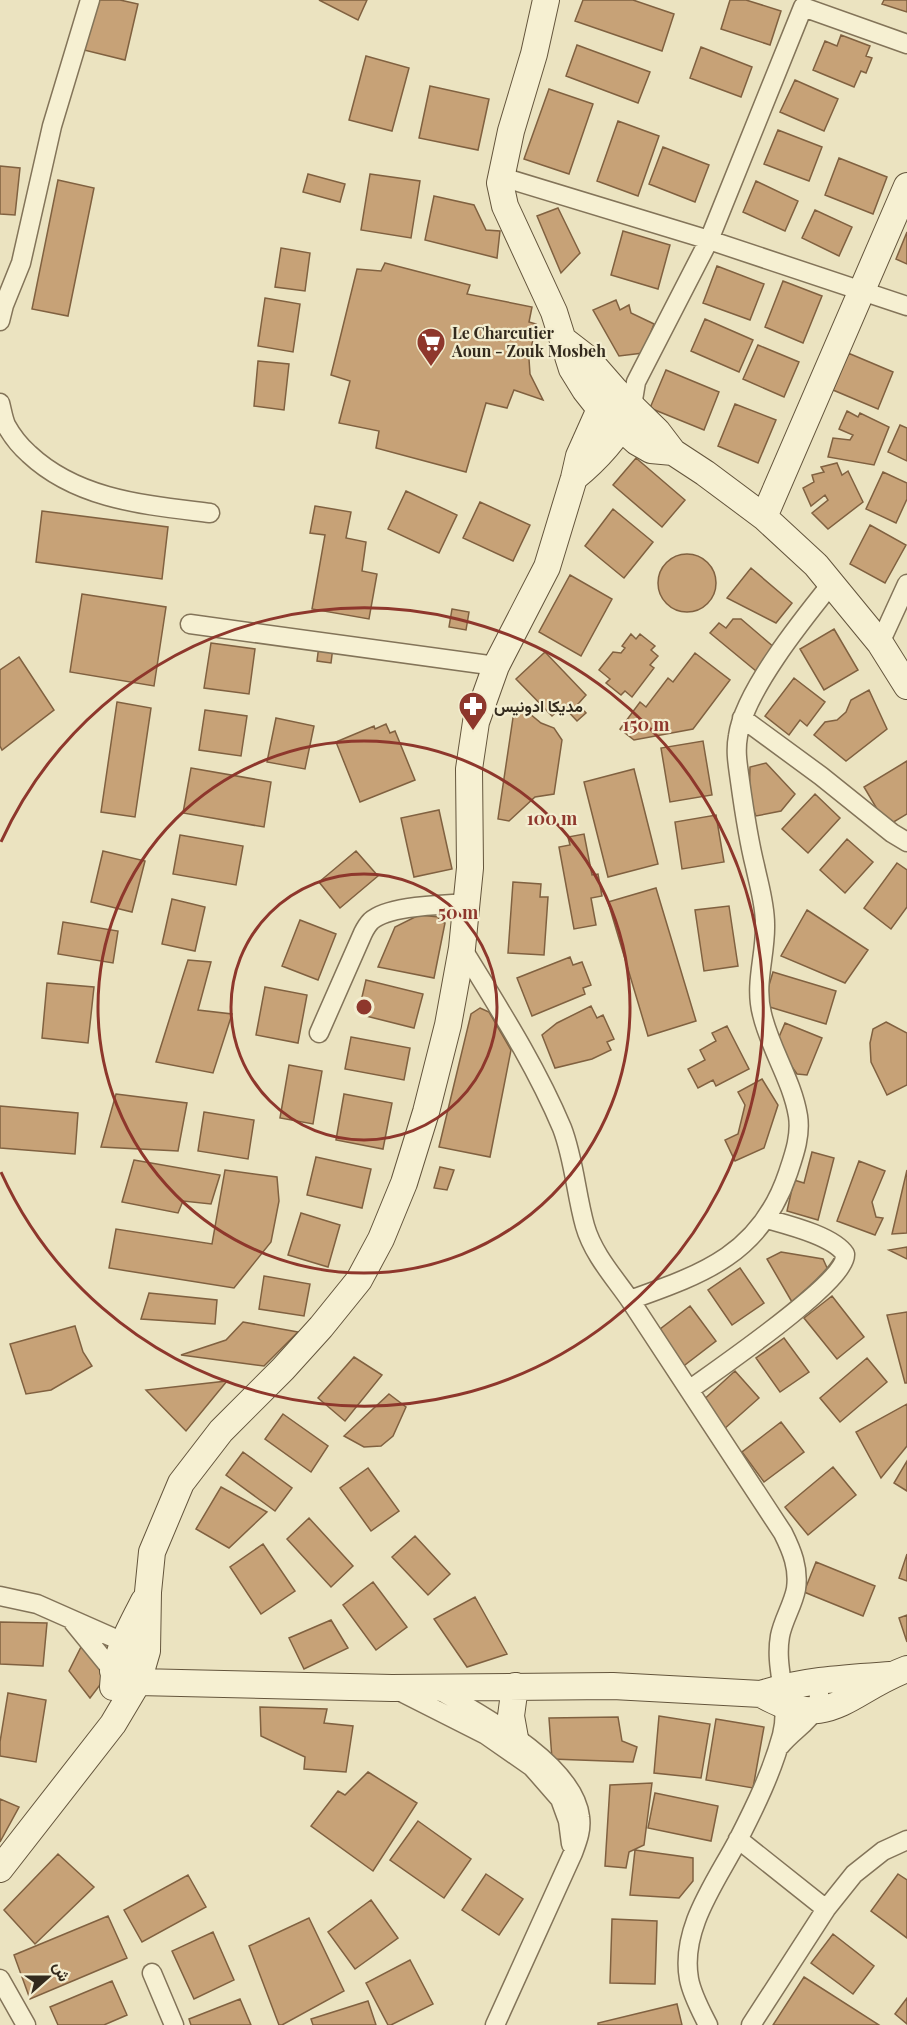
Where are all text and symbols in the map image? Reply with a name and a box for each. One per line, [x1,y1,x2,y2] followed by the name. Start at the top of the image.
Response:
[451,322,606,361] place label: Le Charcutier Aoun - Zouk Mosbeh
[415,326,447,368] supermarket icon: Le Charcutier Aoun - Zouk Mosbeh
[457,690,489,732] pharmacy icon: مديكا ادونيس
[494,695,583,717] place label: مديكا ادونيس
[622,712,670,736] text: 150 m
[527,806,578,830] text: 100 m
[438,900,479,924] text: 50 m
[354,997,374,1017] centre of rings
[18,1947,78,2007] north arrow
[49,1959,76,1984] text: ش

